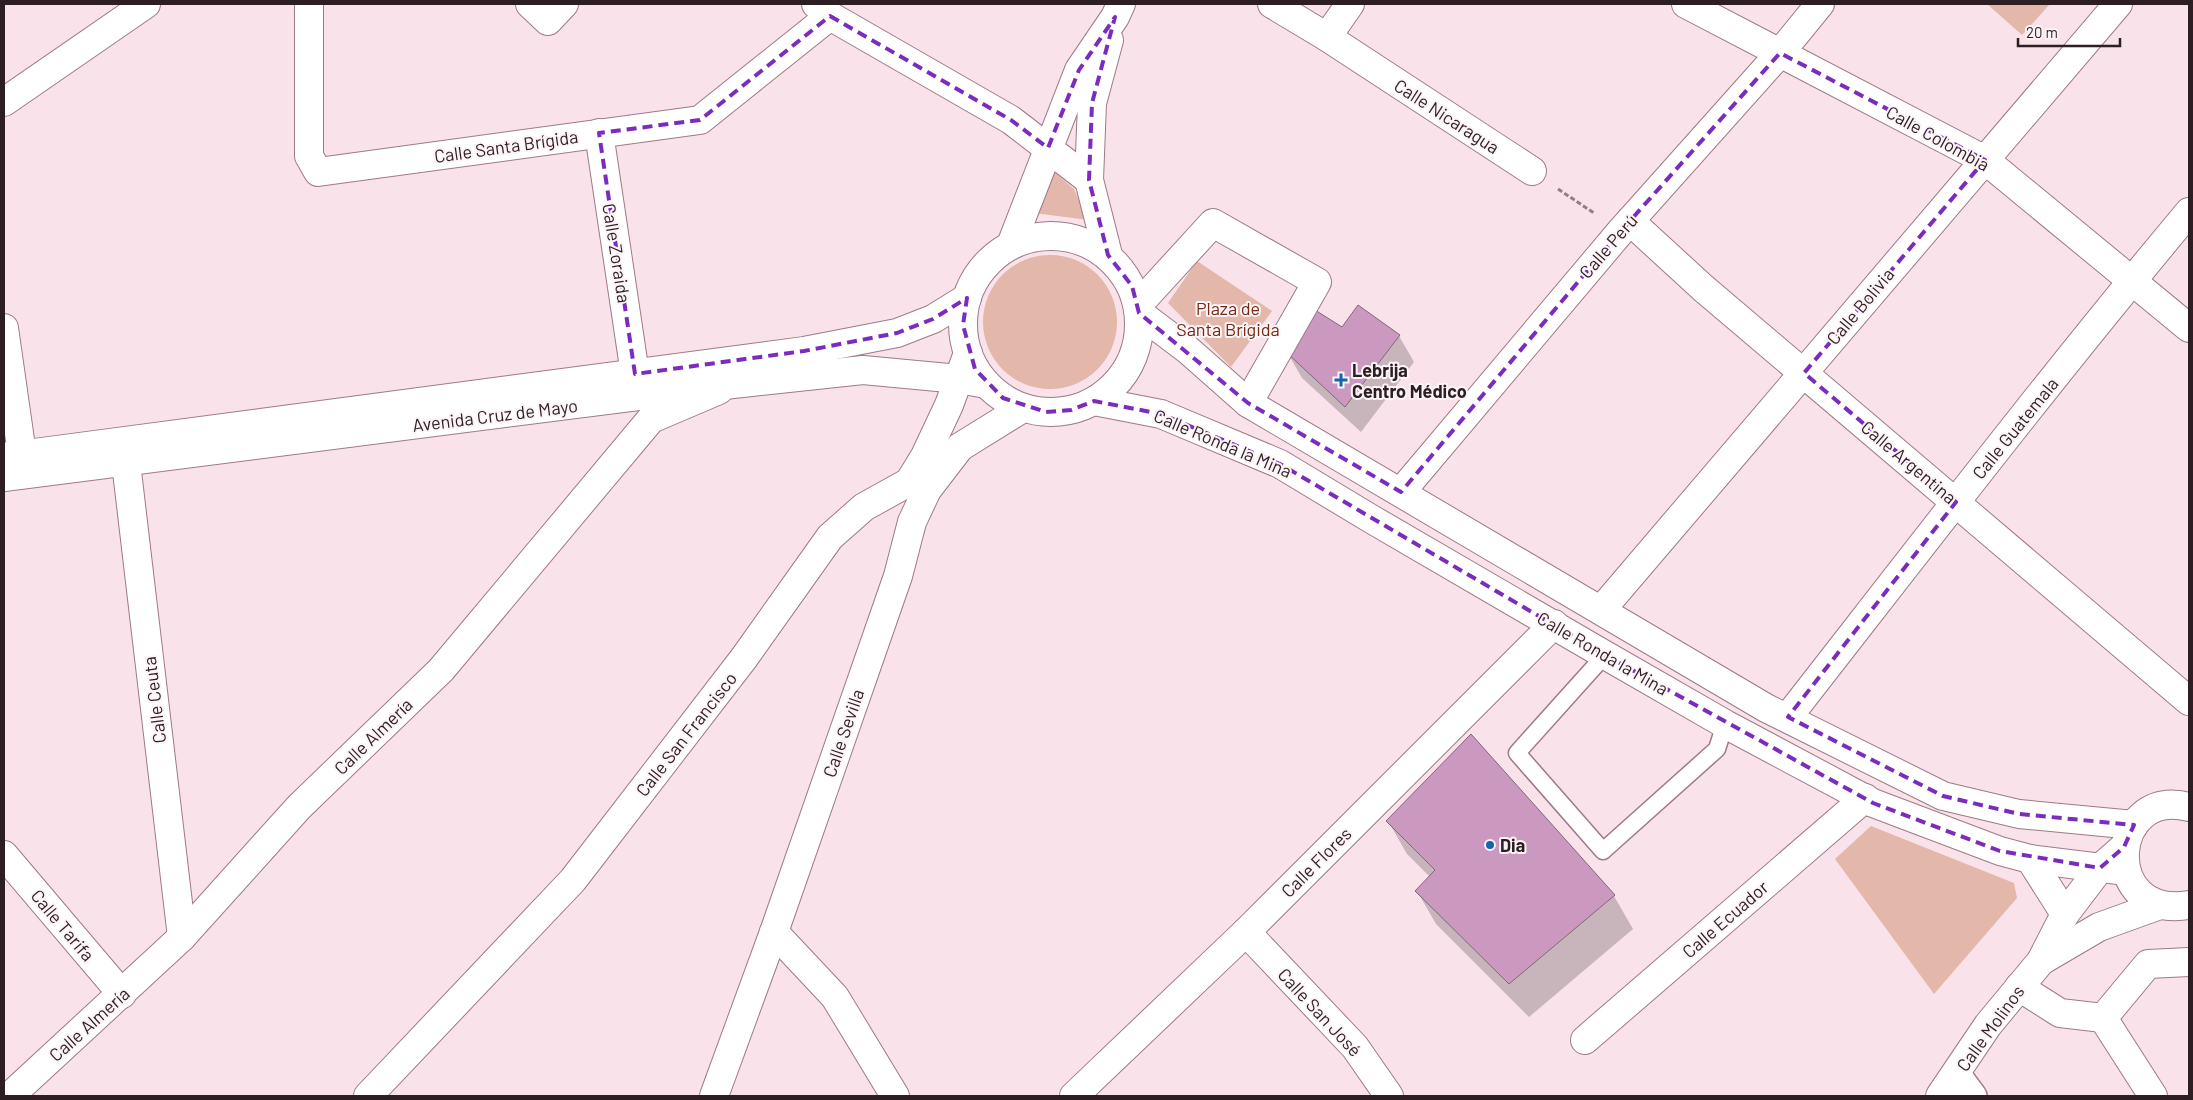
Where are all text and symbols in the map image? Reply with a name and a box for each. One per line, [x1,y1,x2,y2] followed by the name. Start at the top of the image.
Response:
[2018,15,2120,47] scale bar
[2026,23,2058,41] text: 20 m
[1390,74,1504,158] street label: Calle Nicaragua
[1883,101,1993,175] street label: Calle Colombia
[433,125,579,167] street label: Calle Santa Brígida
[598,202,636,304] street label: Calle Zoraida
[1574,209,1642,283] street label: Calle Perú
[1821,263,1899,349] street label: Calle Bolivia
[1176,297,1280,340] park label: Plaza de Santa Brígida
[1352,359,1467,402] place label: Lebrija Centro Médico
[1334,373,1348,387] marker: Lebrija Centro Médico
[1967,373,2063,483] street label: Calle Guatemala
[411,394,579,436] street label: Avenida Cruz de Mayo
[1151,404,1295,482] street label: Calle Ronda la Mina
[1857,416,1961,508] street label: Calle Argentina
[1534,607,1672,699] street label: Calle Ronda la Mina
[138,655,170,745] street label: Calle Ceuta
[631,668,741,800] street label: Calle San Francisco
[818,686,868,780] street label: Calle Sevilla
[329,693,417,779] street label: Calle Almería
[1276,822,1356,902] street label: Calle Flores
[1500,834,1525,856] place label: Dia
[1484,839,1496,851] marker: Dia
[1677,875,1773,962] street label: Calle Ecuador
[27,885,99,965] street label: Calle Tarifa
[1273,963,1367,1061] street label: Calle San José
[1951,981,2029,1075] street label: Calle Molinos
[44,982,134,1066] street label: Calle Almería

